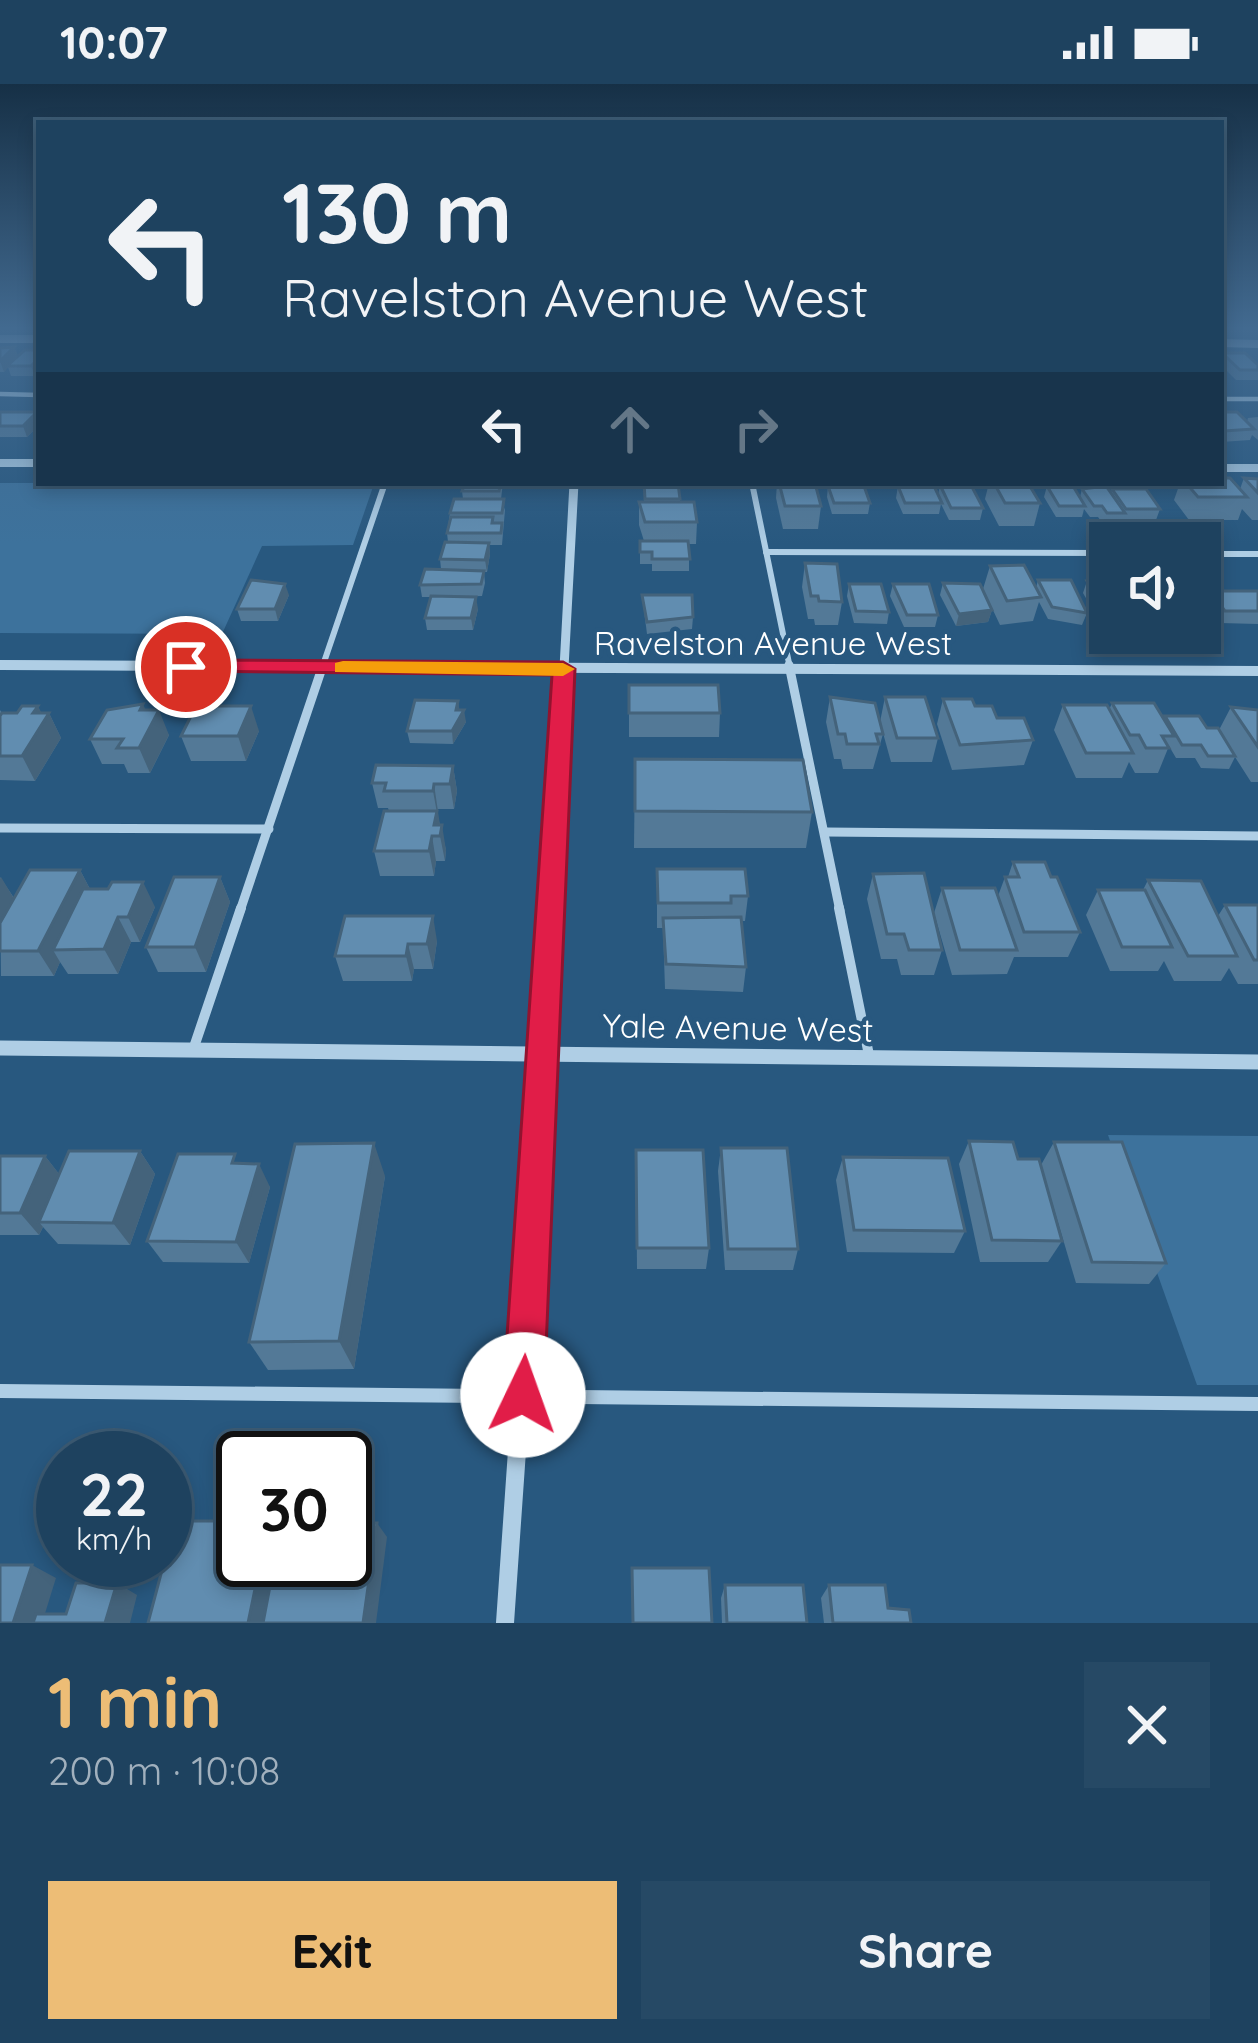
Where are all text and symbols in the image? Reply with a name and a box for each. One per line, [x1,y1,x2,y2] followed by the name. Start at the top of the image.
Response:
[60,14,168,70] text: 10:07
[282,159,512,264] text: 130 m
[84,168,240,324] icon: left
[282,263,869,331] text: Ravelston Avenue West
[471,396,537,462] icon: left
[597,396,663,462] icon: ahead
[723,396,789,462] icon: right
[1089,522,1221,654] map controls
[1089,522,1221,654] button: sound
[135,616,237,718] pin
[594,622,952,663] street label: Ravelston Avenue West
[153,634,219,700] icon: arrive
[602,1004,874,1050] street label: Yale Avenue West
[460,1332,586,1458] position arrow
[216,1431,372,1587] speed limit sign: 30
[80,1456,148,1531] text: 22
[76,1520,152,1558] text: km/h
[48,1656,222,1746] text: 1 min
[1084,1662,1210,1788] button: close
[48,1746,280,1795] text: 200 m · 10:08
[48,1881,617,2019] button: Exit
[641,1881,1210,2019] button: Share

